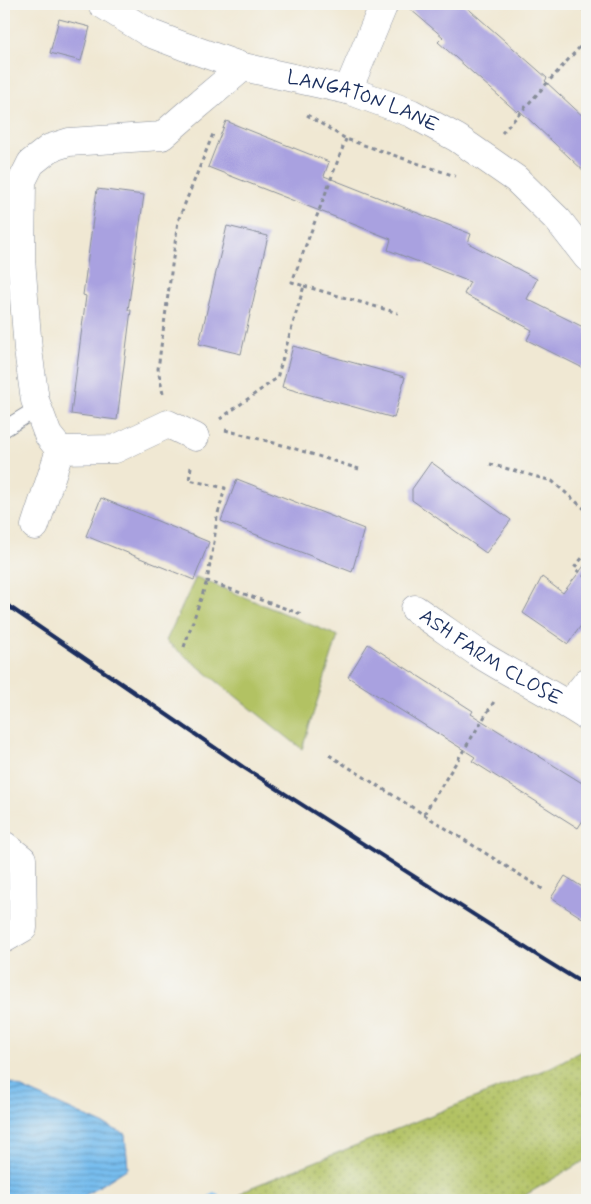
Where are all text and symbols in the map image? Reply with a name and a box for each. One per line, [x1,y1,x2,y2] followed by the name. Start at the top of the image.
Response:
[284,64,443,139] street label: LANGATON LANE
[414,603,567,712] street label: ASH FARM CLOSE

